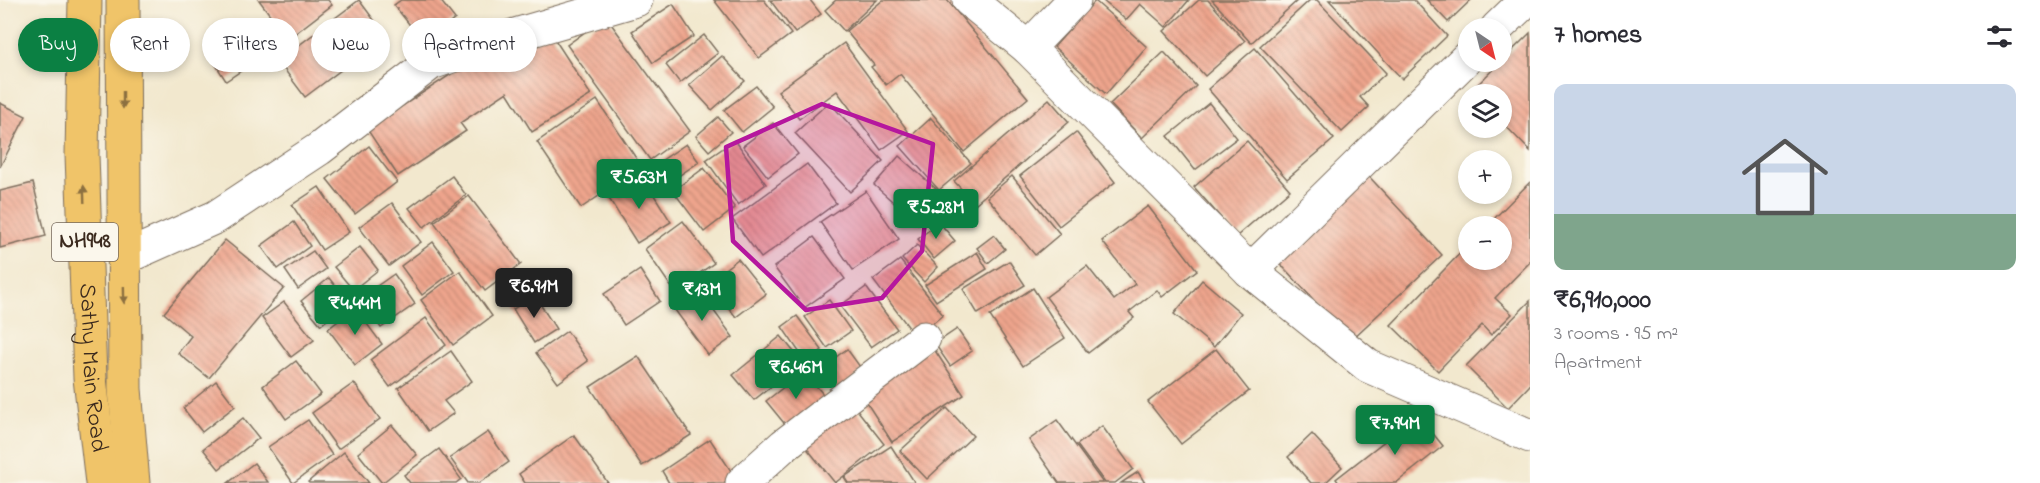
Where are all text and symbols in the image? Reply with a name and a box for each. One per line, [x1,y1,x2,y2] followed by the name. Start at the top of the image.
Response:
[1554,17,1642,55] text: 7 homes
[18,18,98,72] chip: Buy
[110,18,190,72] chip: Rent
[202,18,299,72] chip: Filters
[311,18,390,72] chip: New
[402,18,537,72] chip: Apartment
[1458,18,1512,72] north arrow
[1458,18,1512,270] map controls
[1983,20,2016,53] icon: filters
[1458,84,1512,138] button: layers
[118,91,128,110] one-way arrow
[1731,123,1839,231] icon: home
[1458,150,1512,204] button: +
[590,159,688,210] pin: ₹5.63M
[611,164,667,193] text: ₹5.63M
[79,185,88,204] one-way arrow
[887,189,985,240] pin: ₹5.28M
[907,194,965,223] text: ₹5.28M
[1458,216,1512,270] button: −
[52,223,118,261] road number: NH948
[485,268,583,319] pin: ₹6.91M
[666,271,738,322] pin: ₹13M
[509,273,559,302] text: ₹6.91M
[683,276,721,305] text: ₹13M
[1554,282,1651,320] text: ₹6,910,000
[69,283,116,454] street label: Sathy Main Road
[306,285,404,336] pin: ₹4.44M
[119,286,129,305] one-way arrow
[329,290,381,319] text: ₹4.44M
[1554,320,1678,349] text: 3 rooms · 95 m²
[747,349,845,400] pin: ₹6.46M
[1554,349,1642,378] text: Apartment
[769,354,823,383] text: ₹6.46M
[1346,405,1444,456] pin: ₹7.94M
[1370,410,1420,439] text: ₹7.94M

